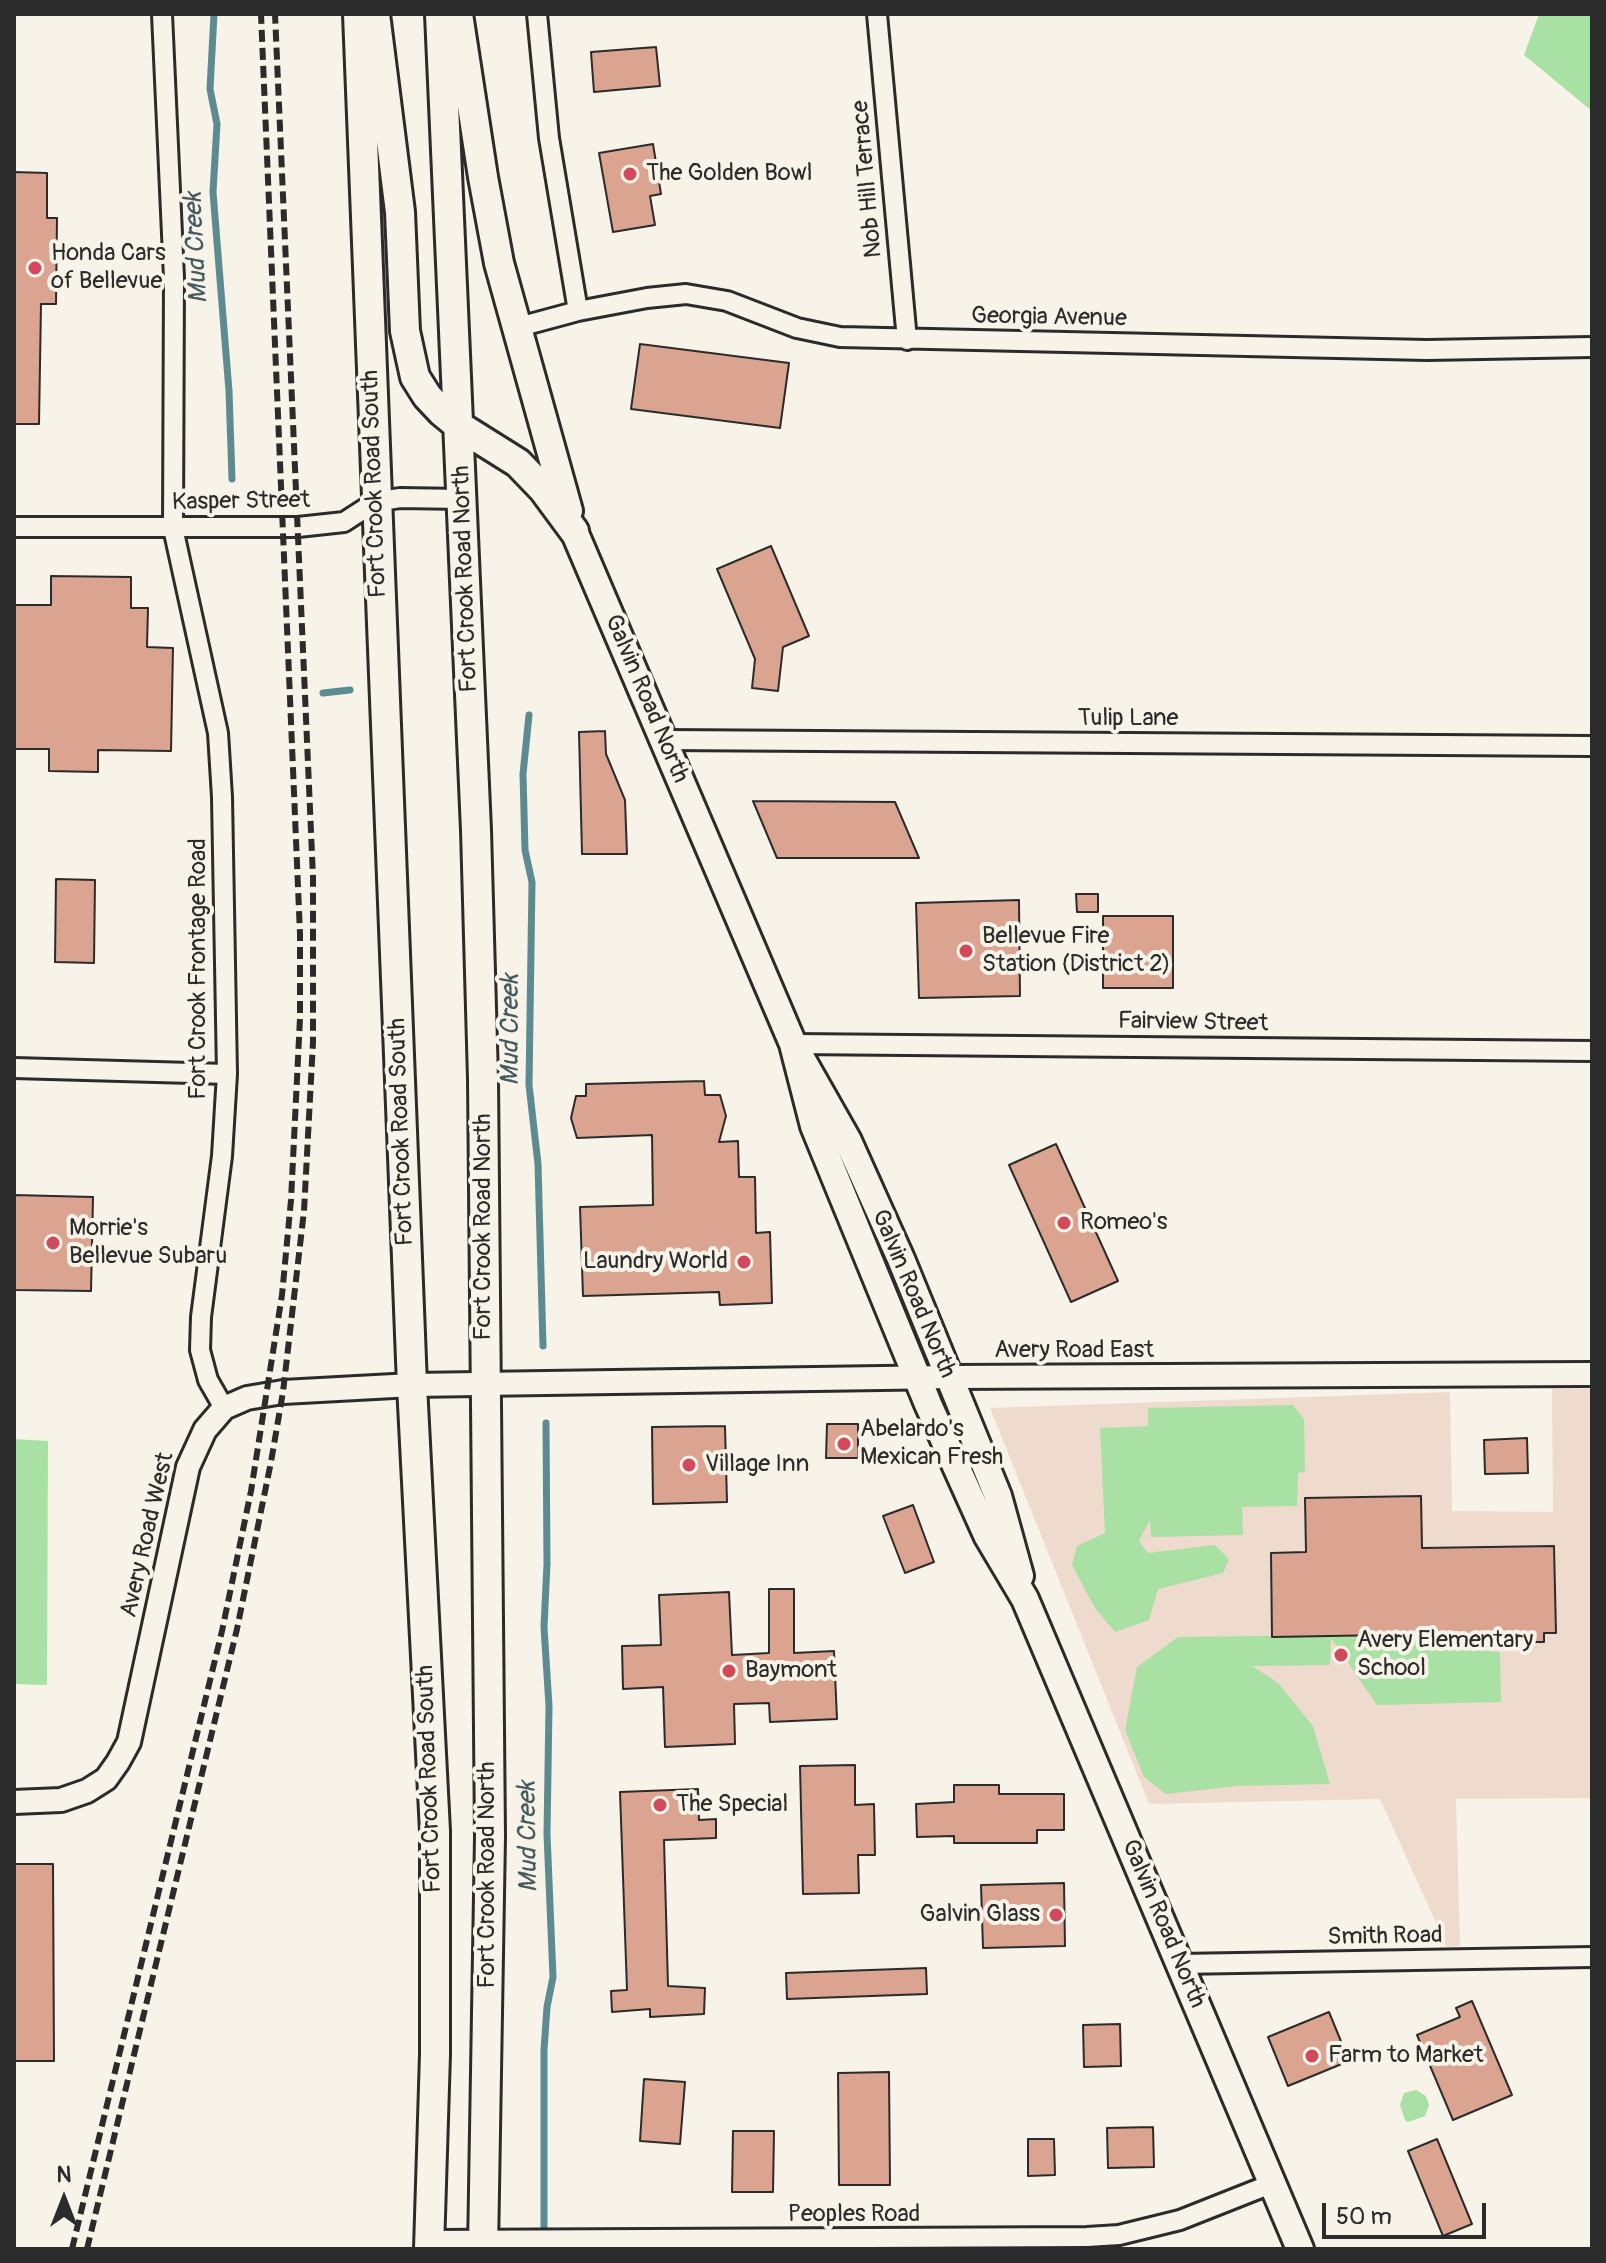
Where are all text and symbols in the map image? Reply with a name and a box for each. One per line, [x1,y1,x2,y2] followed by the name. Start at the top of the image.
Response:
[847,99,889,259] street label: Nob Hill Terrace
[646,160,812,188] place label: The Golden Bowl
[621,165,639,183] marker: The Golden Bowl
[179,192,215,304] water label: Mud Creek
[51,240,166,296] place label: Honda Cars of Bellevue
[26,259,44,277] marker: Honda Cars of Bellevue
[971,302,1127,334] street label: Georgia Avenue
[357,369,393,599] street label: Fort Crook Road South
[448,465,484,693] street label: Fort Crook Road North
[172,486,310,518] street label: Kasper Street
[598,611,694,787] street label: Galvin Road North
[1078,705,1178,733] street label: Tulip Lane
[185,838,213,1100] street label: Fort Crook Frontage Road
[982,923,1171,979] place label: Bellevue Fire Station (District 2)
[957,942,975,960] marker: Bellevue Fire Station (District 2)
[495,974,527,1086] water label: Mud Creek
[1118,1007,1268,1039] street label: Fairview Street
[384,1017,420,1247] street label: Fort Crook Road South
[470,1114,498,1340] street label: Fort Crook Road North
[865,1206,961,1382] street label: Galvin Road North
[1080,1209,1168,1237] place label: Romeo's
[1055,1214,1073,1232] marker: Romeo's
[69,1215,227,1271] place label: Morrie's Bellevue Subaru
[44,1234,62,1252] marker: Morrie's Bellevue Subaru
[583,1248,728,1276] place label: Laundry World
[735,1253,753,1271] marker: Laundry World
[994,1337,1154,1365] street label: Avery Road East
[860,1416,1003,1472] place label: Abelardo's Mexican Fresh
[835,1435,853,1453] marker: Abelardo's Mexican Fresh
[115,1450,181,1620] street label: Avery Road West
[705,1451,809,1479] place label: Village Inn
[680,1456,698,1474] marker: Village Inn
[1357,1627,1533,1683] place label: Avery Elementary School
[1332,1646,1350,1664] marker: Avery Elementary School
[745,1657,837,1685] place label: Baymont
[720,1662,738,1680] marker: Baymont
[412,1664,448,1894] street label: Fort Crook Road South
[474,1762,502,1988] street label: Fort Crook Road North
[512,1781,546,1893] water label: Mud Creek
[676,1791,788,1819] place label: The Special
[651,1796,669,1814] marker: The Special
[1115,1836,1211,2012] street label: Galvin Road North
[920,1901,1040,1929] place label: Galvin Glass
[1047,1906,1065,1924] marker: Galvin Glass
[1327,1922,1443,1952] street label: Smith Road
[1328,2042,1484,2070] place label: Farm to Market
[1303,2047,1321,2065] marker: Farm to Market
[24,2159,104,2239] north arrow
[57,2161,71,2189] text: N
[1326,2187,1490,2237] scale bar
[788,2201,920,2229] street label: Peoples Road
[1336,2202,1392,2231] text: 50 m

